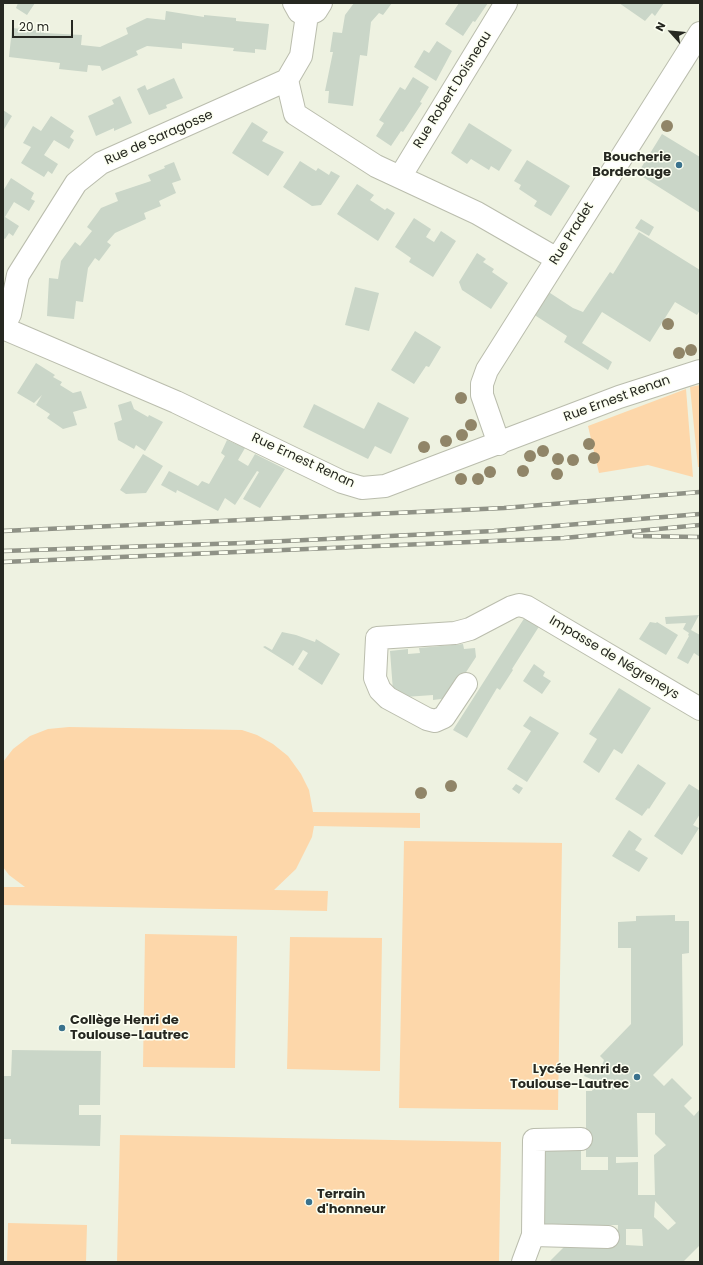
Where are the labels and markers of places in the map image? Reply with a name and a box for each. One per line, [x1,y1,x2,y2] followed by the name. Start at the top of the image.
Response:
[592,150,671,181] place label: Boucherie Borderouge
[674,160,684,170] marker: Boucherie Borderouge
[70,1013,189,1044] place label: Collège Henri de Toulouse-Lautrec
[57,1023,67,1033] marker: Collège Henri de Toulouse-Lautrec
[510,1062,629,1093] place label: Lycée Henri de Toulouse-Lautrec
[632,1072,642,1082] marker: Lycée Henri de Toulouse-Lautrec
[317,1187,386,1218] place label: Terrain d'honneur
[304,1197,314,1207] marker: Terrain d'honneur

